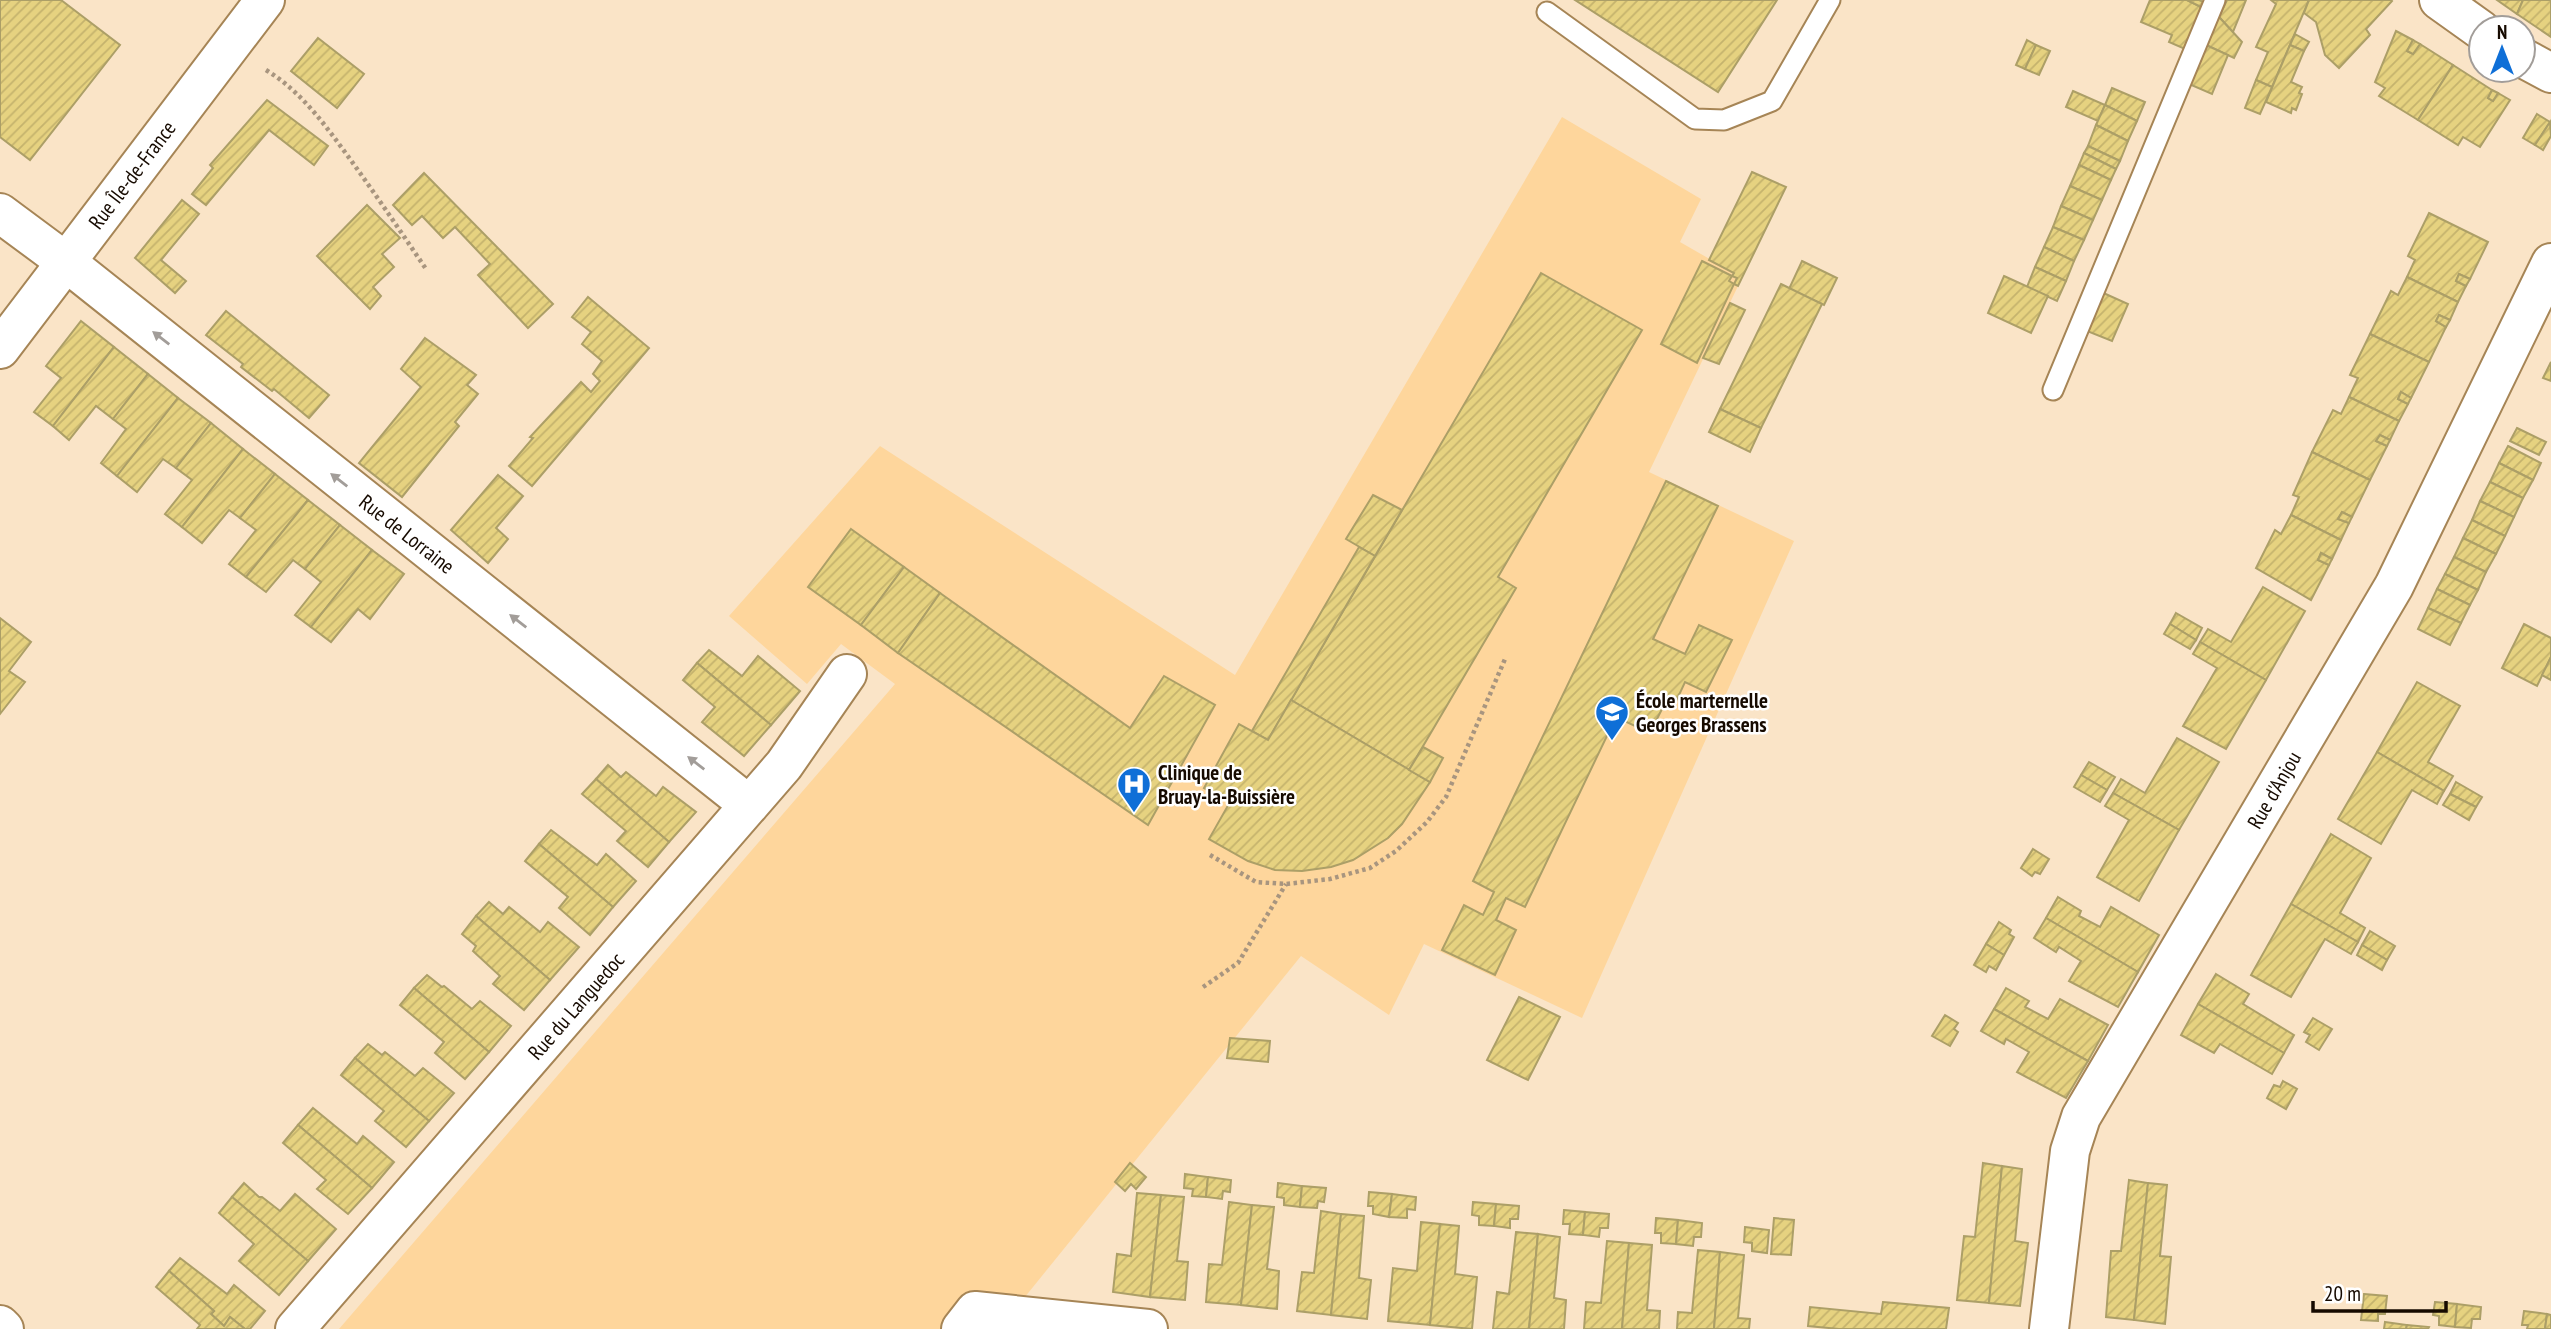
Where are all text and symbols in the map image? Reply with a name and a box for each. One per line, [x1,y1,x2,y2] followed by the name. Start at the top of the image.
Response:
[2467,14,2537,84] north arrow
[2497,20,2507,44] text: N
[83,116,181,234] street label: Rue Île-de-France
[153,331,171,346] one-way arrow
[331,472,349,487] one-way arrow
[354,488,460,580] street label: Rue de Lorraine
[509,614,527,629] one-way arrow
[1636,687,1768,738] place label: École marternelle Georges Brassens
[1593,693,1631,742] school or university icon: École marternelle Georges Brassens
[2241,746,2307,834] street label: Rue d'Anjou
[687,755,705,770] one-way arrow
[1158,759,1295,810] place label: Clinique de Bruay-la-Buissière
[1115,765,1153,814] hospital icon: Clinique de Bruay-la-Buissière
[522,946,630,1065] street label: Rue du Languedoc
[2313,1270,2446,1314] scale bar
[2324,1280,2361,1307] text: 20 m

